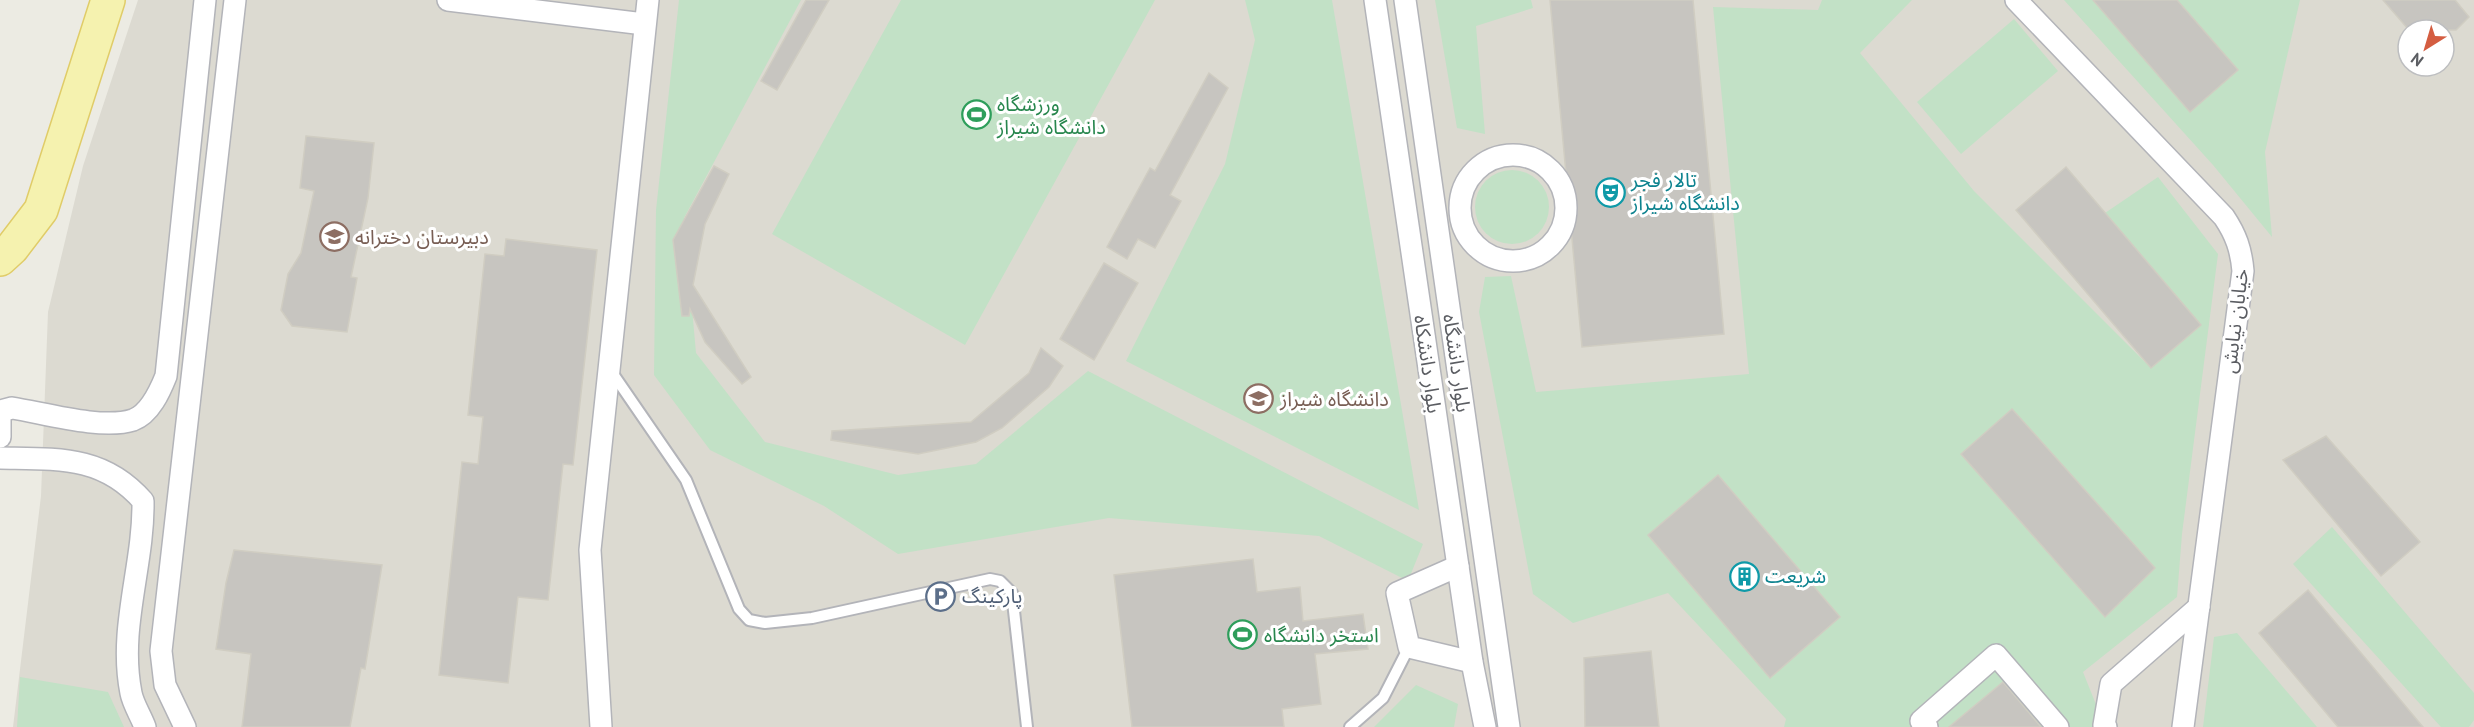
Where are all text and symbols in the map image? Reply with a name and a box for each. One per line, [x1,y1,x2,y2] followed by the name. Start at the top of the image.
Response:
[2396,18,2456,78] north arrow
[2407,49,2427,71] text: N
[996,91,1106,140] place label: ورزشگاه دانشگاه شیراز
[960,99,992,131] sports icon: ورزشگاه دانشگاه شیراز
[1630,167,1740,216] place label: تالار فجر دانشگاه شیراز
[1594,176,1626,208] theatre icon: تالار فجر دانشگاه شیراز
[318,221,350,253] school or university icon: دبیرستان دخترانه
[355,224,489,250] place label: دبیرستان دخترانه
[2216,267,2254,375] street label: خیابان نیایش
[1437,312,1477,414] street label: بلوار دانشگاه
[1408,313,1448,415] street label: بلوار دانشکاه
[1243,383,1275,415] school or university icon: دانشگاه شیراز
[1279,386,1389,412] place label: دانشگاه شیراز
[1728,560,1760,592] building icon: شریعت
[1765,563,1826,589] place label: شریعت
[925,580,957,612] parking icon: پارکینگ
[962,583,1022,609] place label: پارکینگ
[1227,619,1259,651] sports icon: استخر دانشگاه
[1264,622,1379,648] place label: استخر دانشگاه

